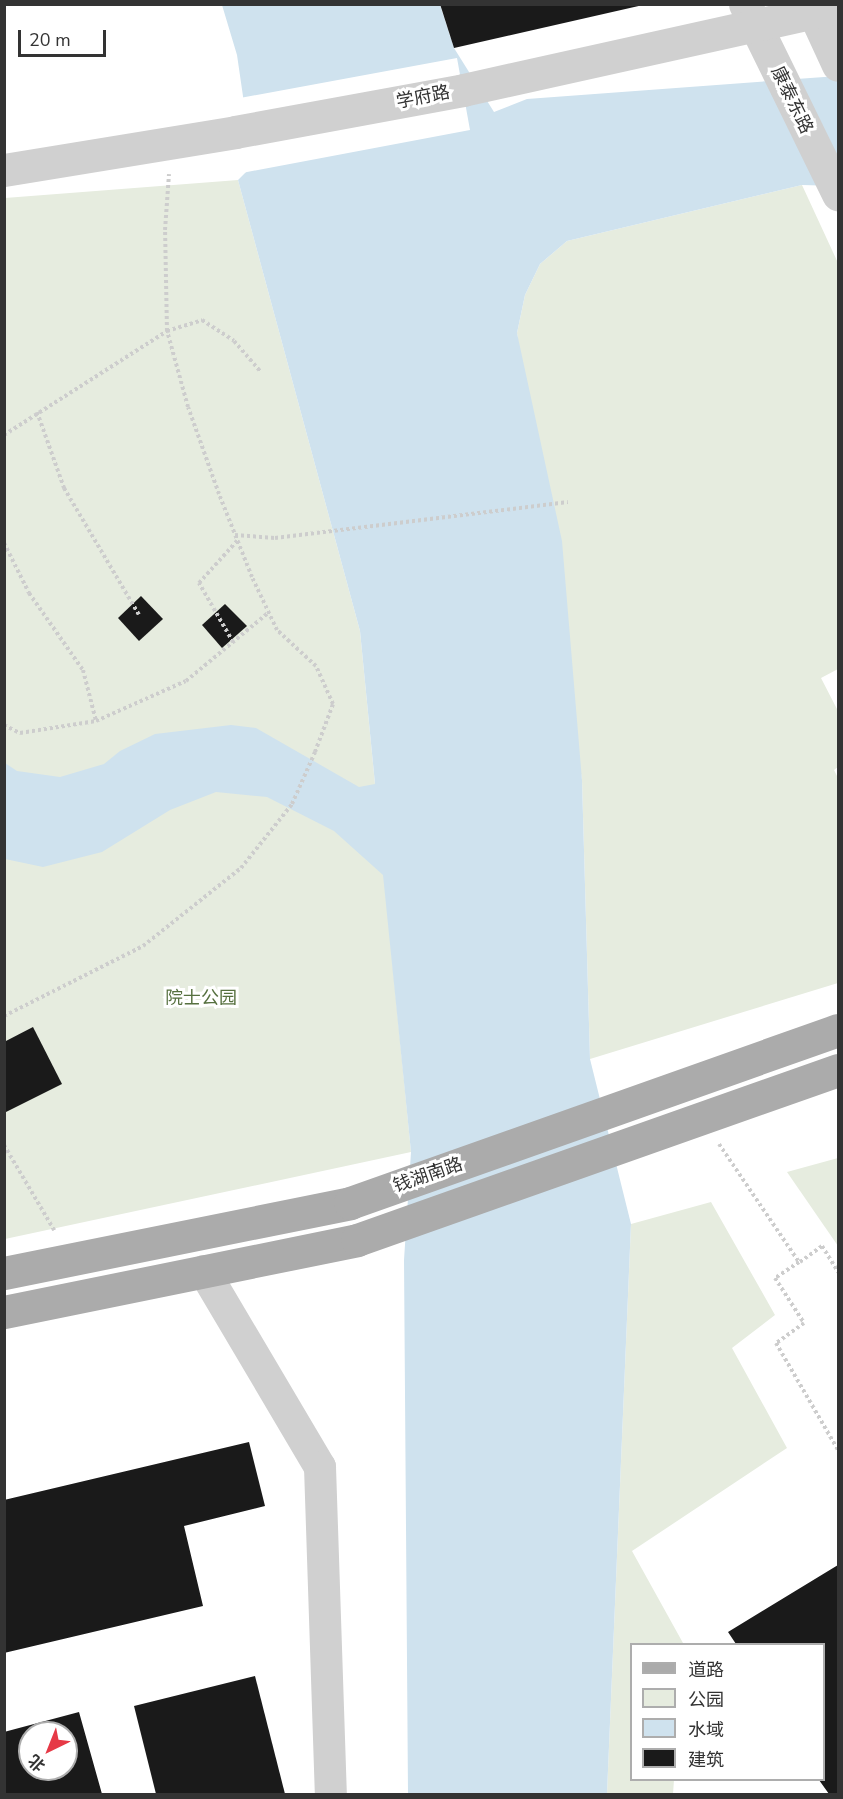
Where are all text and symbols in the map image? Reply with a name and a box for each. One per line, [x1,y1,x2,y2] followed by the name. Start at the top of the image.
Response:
[21,18,110,56] scale bar
[29,28,71,52] text: 20 m
[767,63,817,137] street label: 康泰东路
[394,81,452,113] street label: 学府路
[165,987,237,1009] park label: 院士公园
[390,1153,466,1197] street label: 钱湖南路
[630,1643,825,1781] legend
[688,1658,724,1682] text: 道路
[688,1688,724,1712] text: 公园
[688,1718,724,1742] text: 水域
[18,1721,78,1781] north arrow
[688,1748,724,1772] text: 建筑
[24,1749,50,1776] text: 北

